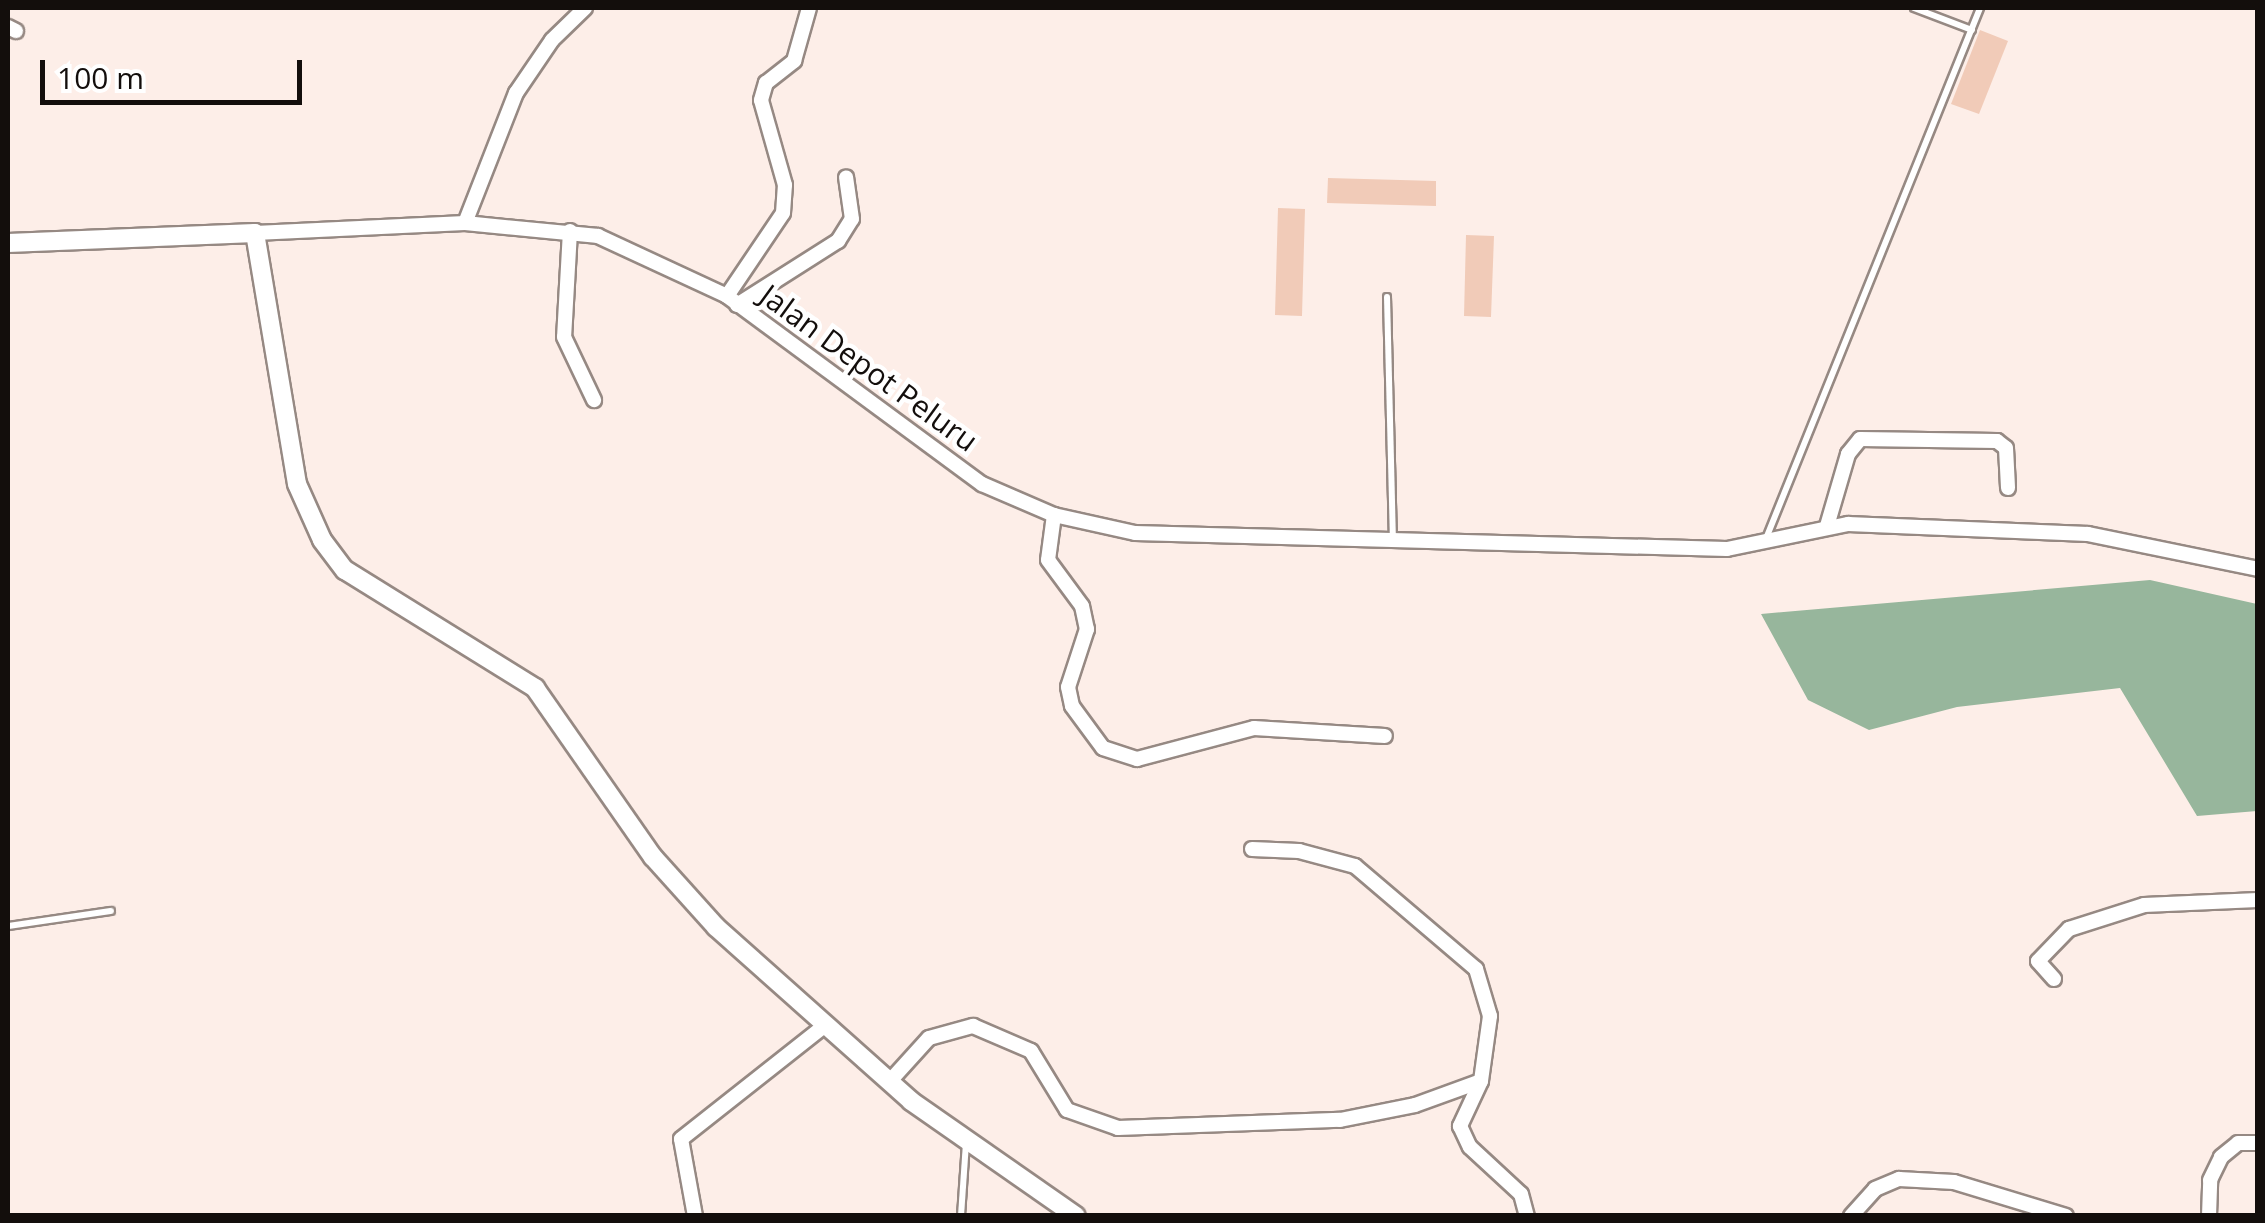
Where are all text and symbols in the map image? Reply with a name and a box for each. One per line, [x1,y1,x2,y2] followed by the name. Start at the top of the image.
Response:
[45,40,308,102] scale bar
[57,57,144,98] text: 100 m
[753,277,985,459] street label: Jalan Depot Peluru

